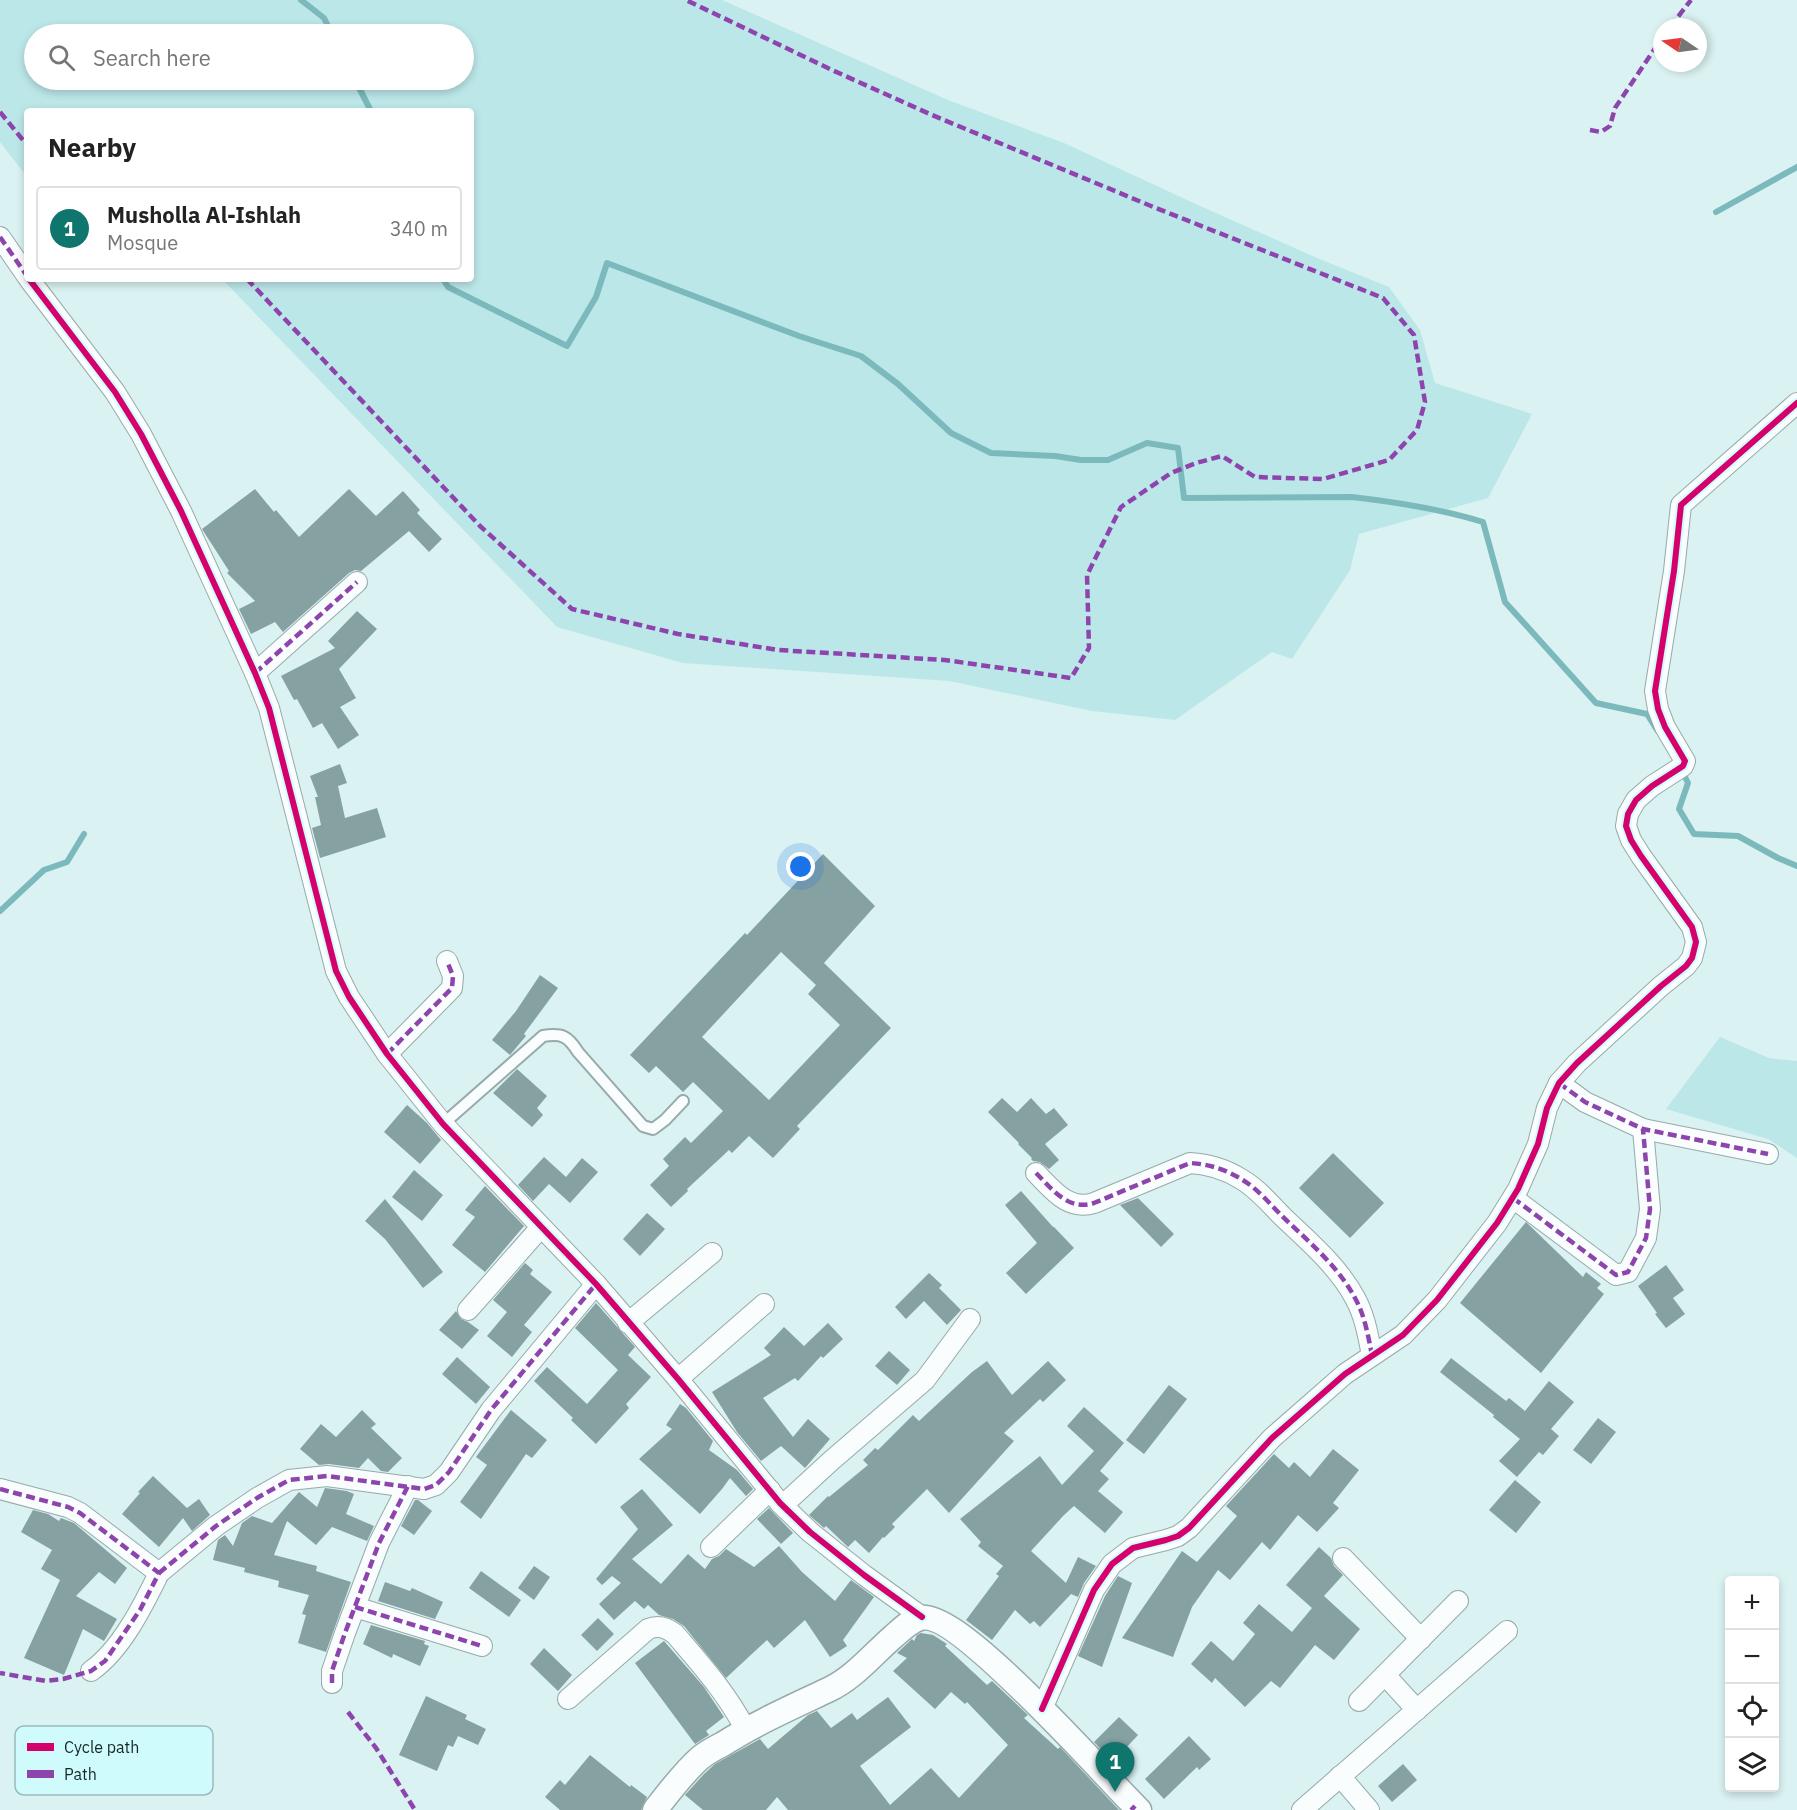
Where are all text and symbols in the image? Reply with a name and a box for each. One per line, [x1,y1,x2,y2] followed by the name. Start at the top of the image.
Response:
[1653,18,1707,72] north arrow
[24,24,474,90] search box
[45,41,78,74] icon: search
[93,43,211,72] text: Search here
[48,130,136,164] text: Nearby
[107,200,301,229] text: Musholla Al-Ishlah
[64,215,76,242] text: 1
[390,215,448,242] text: 340 m
[107,229,178,256] text: Mosque
[786,852,815,881] your location
[1725,1576,1779,1792] map controls
[1725,1576,1779,1630] button: +
[1725,1630,1779,1684] button: −
[1725,1684,1779,1738] button: locate
[15,1726,213,1795] legend
[64,1737,139,1757] text: Cycle path
[1725,1738,1779,1792] button: layers
[1096,1742,1134,1792] pin: 1
[64,1764,97,1784] text: Path

